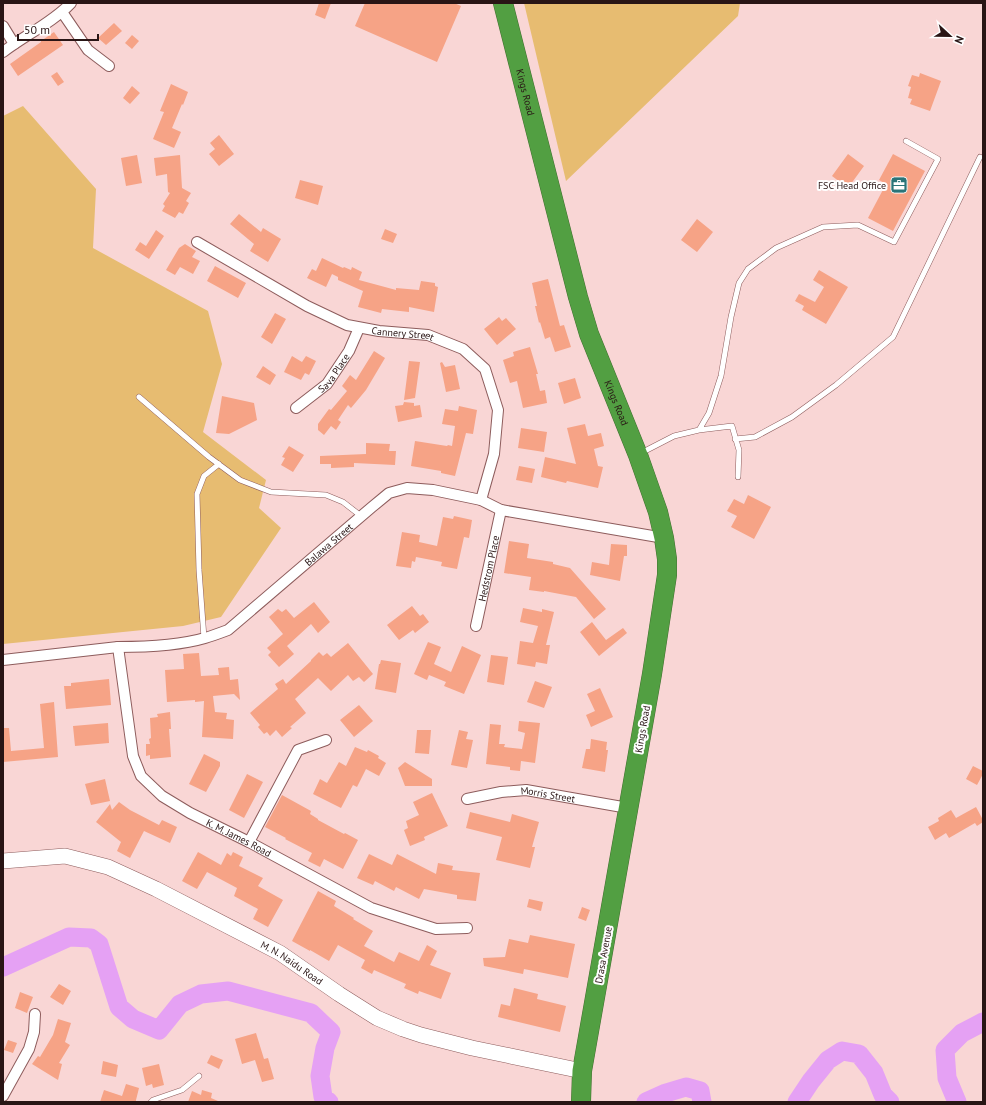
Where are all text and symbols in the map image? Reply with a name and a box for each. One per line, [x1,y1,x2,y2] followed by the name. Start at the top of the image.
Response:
[18,16,98,42] scale bar
[930,16,970,56] north arrow
[24,22,50,37] text: 50 m
[951,34,967,46] text: N
[513,68,537,117] street label: Kings Road
[889,175,909,195] office icon: FSC Head Office
[818,179,886,192] place label: FSC Head Office
[370,324,436,344] street label: Cannery Street
[315,351,353,396] street label: Sava Place
[601,378,631,427] street label: Kings Road
[302,520,356,569] street label: Balawa Street
[475,534,502,603] street label: Hedstrom Place
[632,704,653,754] street label: Kings Road
[520,784,577,806] street label: Morris Street
[204,816,273,860] street label: K. M. James Road
[592,926,615,985] street label: Drasa Avenue
[258,938,325,988] street label: M. N. Naidu Road

